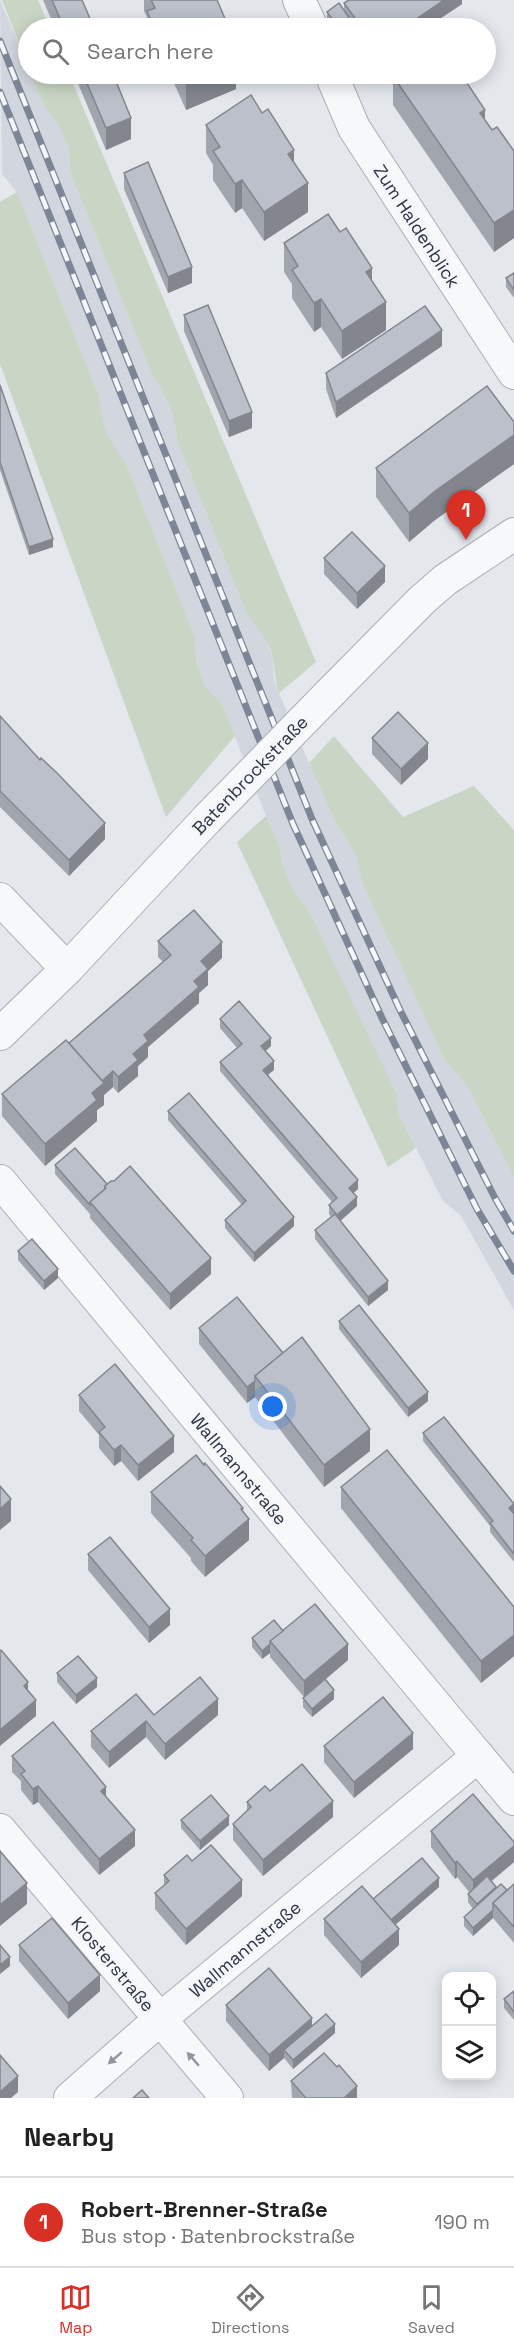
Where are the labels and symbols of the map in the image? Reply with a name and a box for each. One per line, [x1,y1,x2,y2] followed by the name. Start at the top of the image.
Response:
[369,160,466,292] street label: Zum Haldenblick
[446,490,486,540] pin: 1
[187,711,313,839] street label: Batenbrockstraße
[258,1392,287,1421] your location
[186,1408,292,1530] street label: Wallmannstraße
[184,1896,306,2002] street label: Wallmannstraße
[66,1912,160,2016] street label: Klosterstraße
[108,2051,123,2064] one-way arrow
[187,2052,200,2067] one-way arrow

